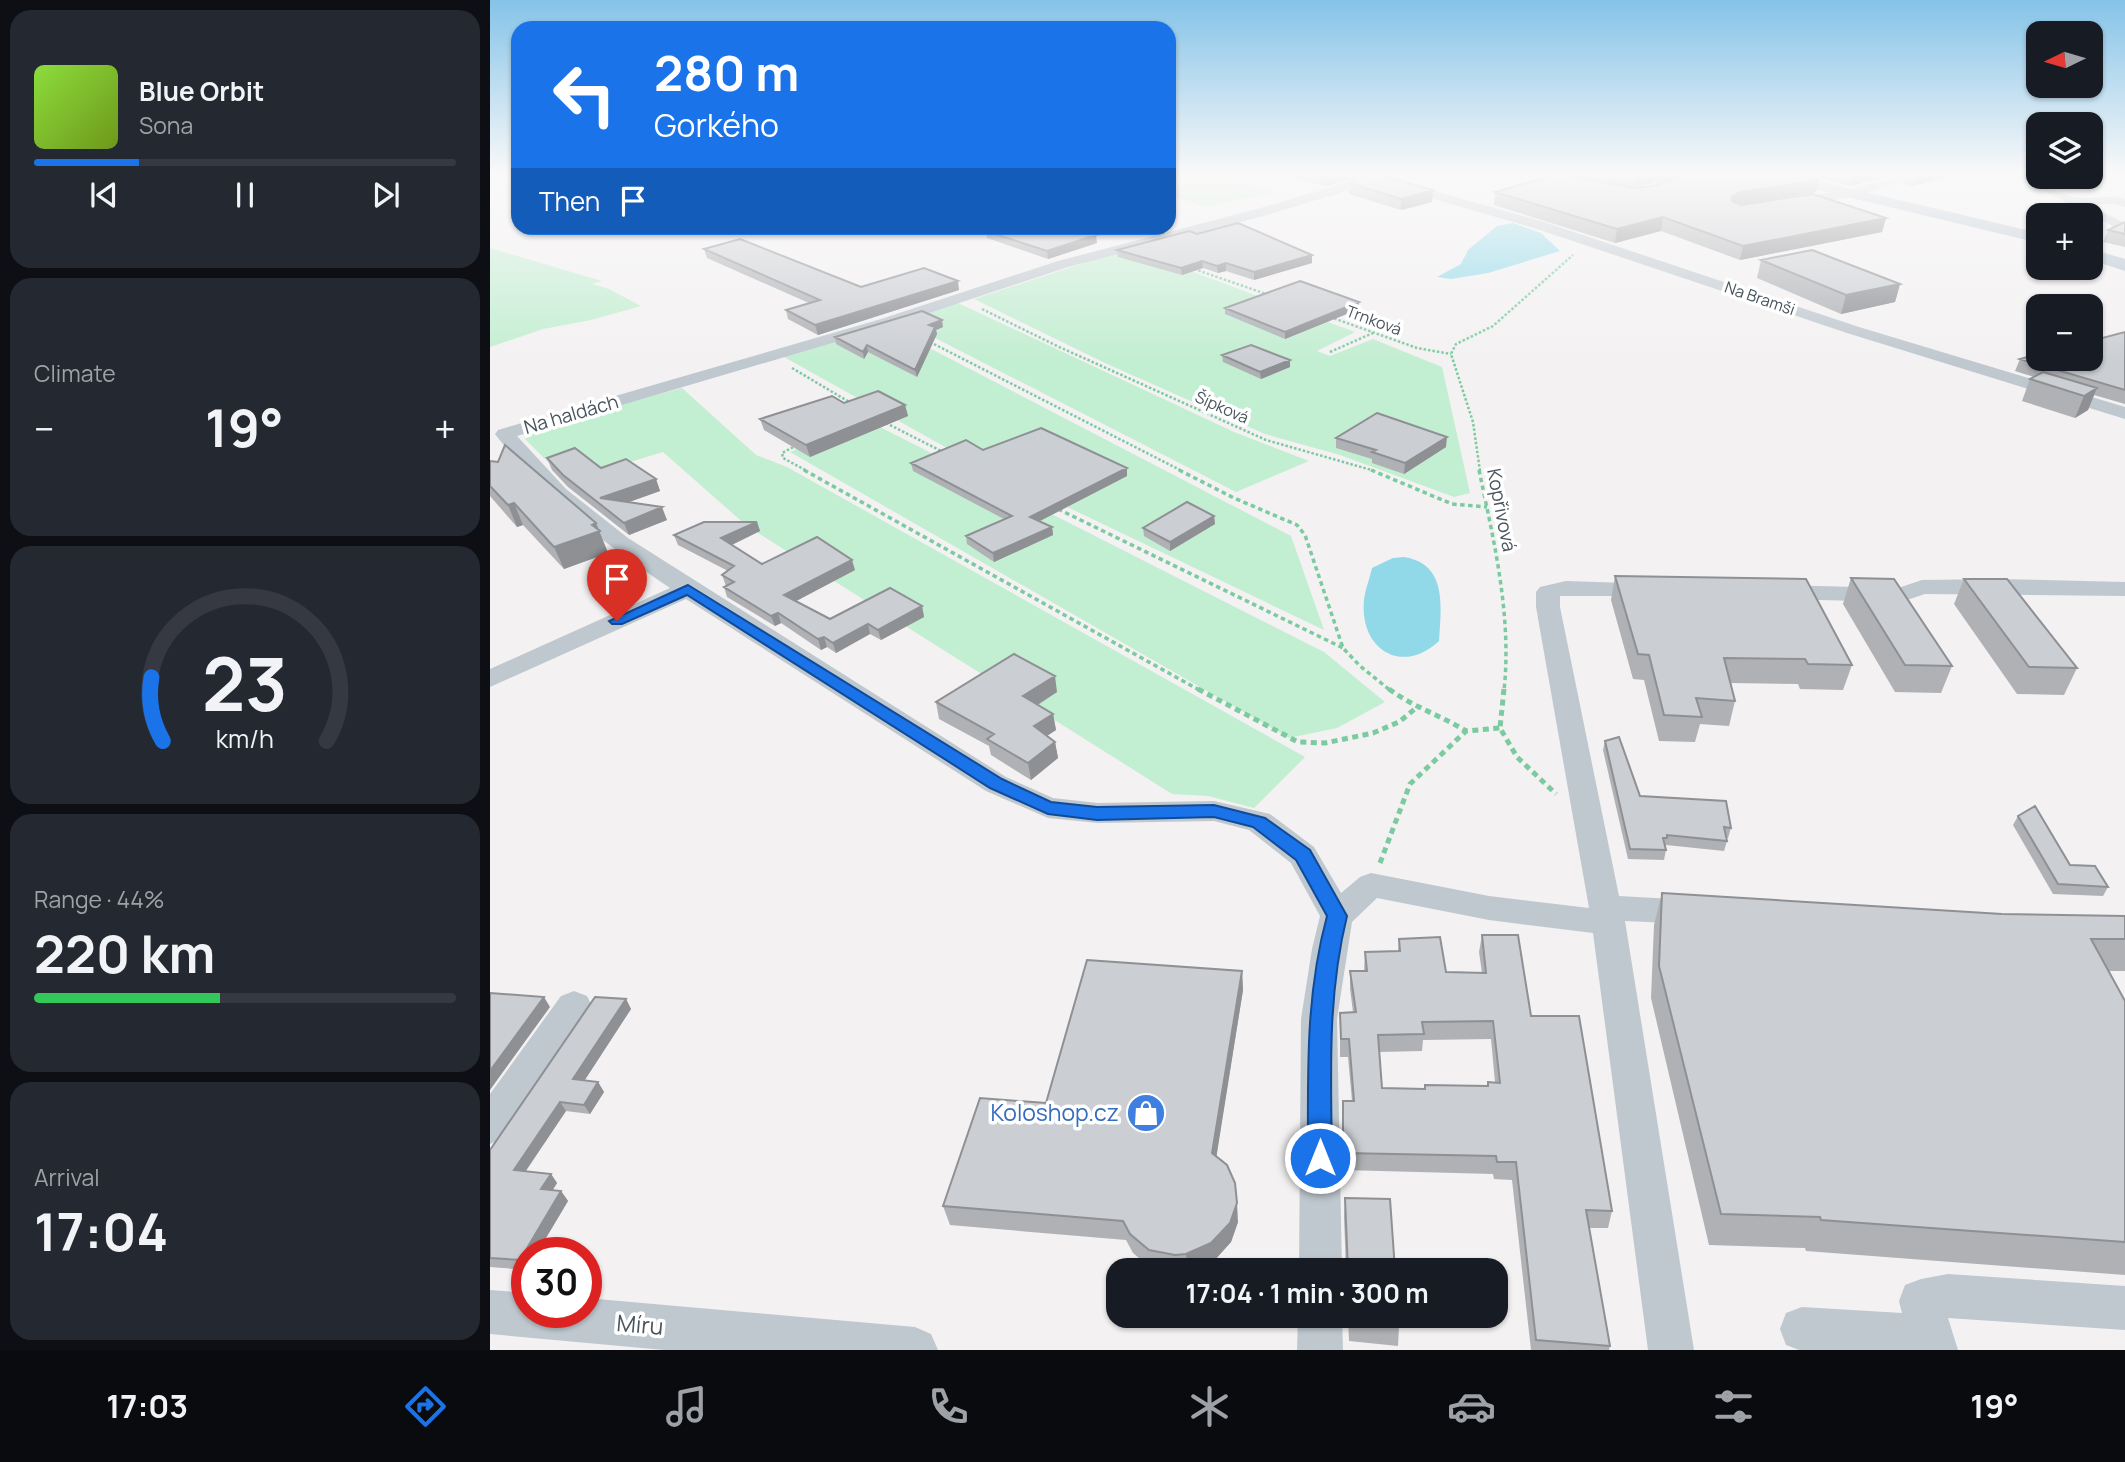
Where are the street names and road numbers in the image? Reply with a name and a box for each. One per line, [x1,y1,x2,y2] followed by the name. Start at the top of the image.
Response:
[1722,276,1798,320] street label: Na Bramši
[1343,300,1405,340] street label: Trnková
[1192,385,1252,429] street label: Šípková
[521,388,621,440] street label: Na haldách
[1481,466,1523,554] street label: Kopřivová
[615,1306,665,1342] street label: Míru

